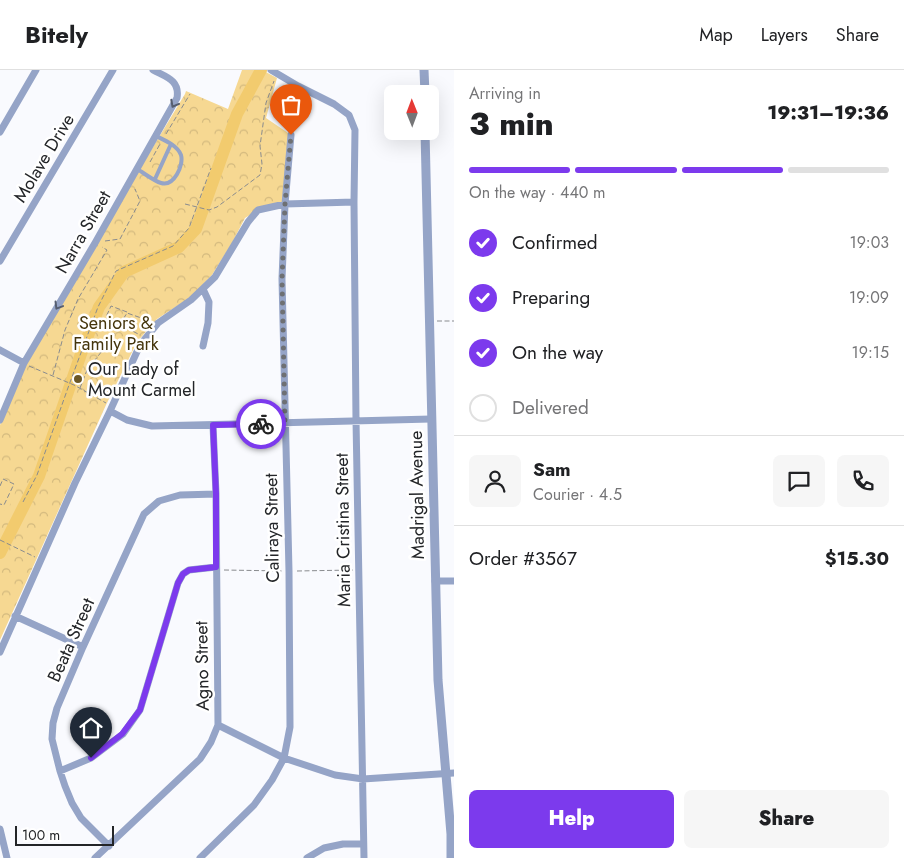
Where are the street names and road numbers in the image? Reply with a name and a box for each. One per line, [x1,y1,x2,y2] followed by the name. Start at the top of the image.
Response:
[7,109,81,207] street label: Molave Drive
[49,185,118,278] street label: Narra Street
[403,430,431,560] street label: Madrigal Avenue
[329,452,357,607] street label: Maria Cristina Street
[258,472,286,583] street label: Caliraya Street
[41,593,101,686] street label: Beata Street
[188,620,216,711] street label: Agno Street

